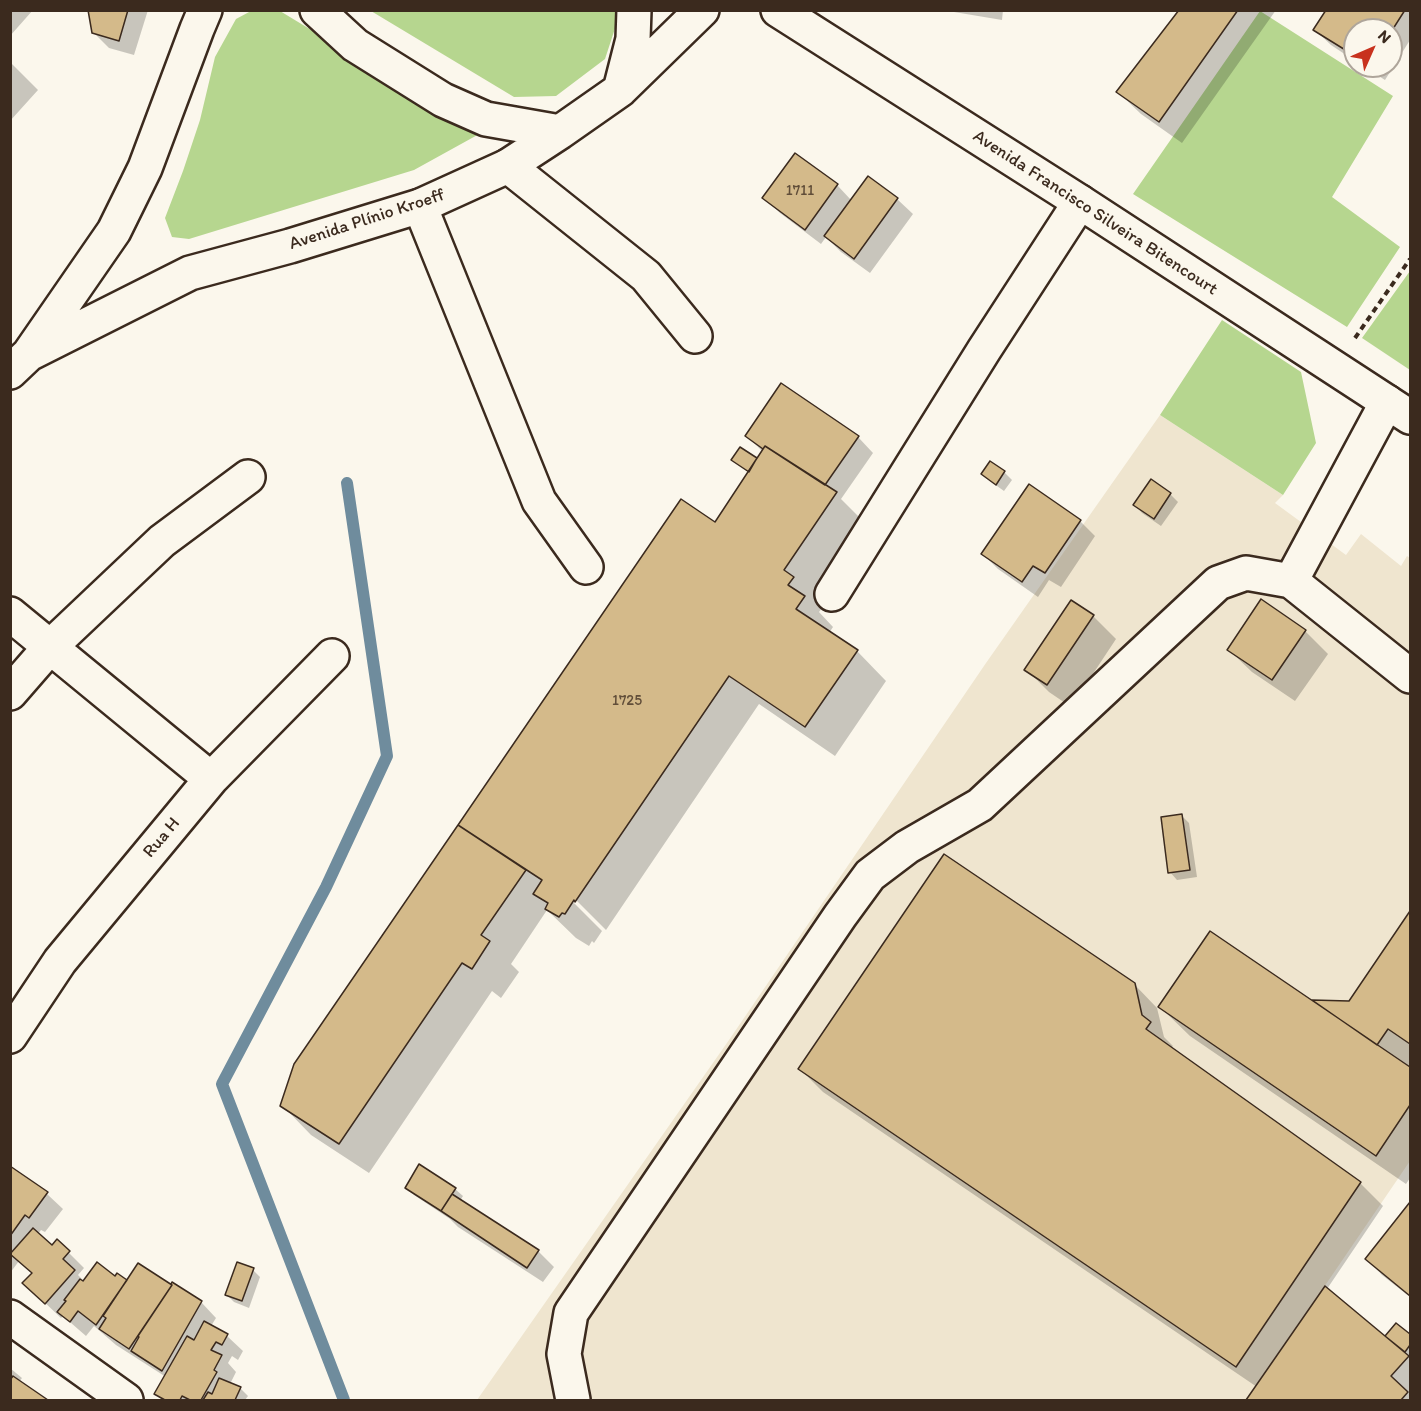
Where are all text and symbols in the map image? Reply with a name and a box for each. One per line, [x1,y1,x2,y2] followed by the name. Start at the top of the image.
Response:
[1343,18,1403,78] north arrow
[1374,26,1395,47] text: N
[969,126,1221,300] street label: Avenida Francisco Silveira Bitencourt
[786,182,814,200] house number: 1711
[286,185,448,255] street label: Avenida Plínio Kroeff
[612,692,642,710] house number: 1725
[139,813,185,863] street label: Rua H

